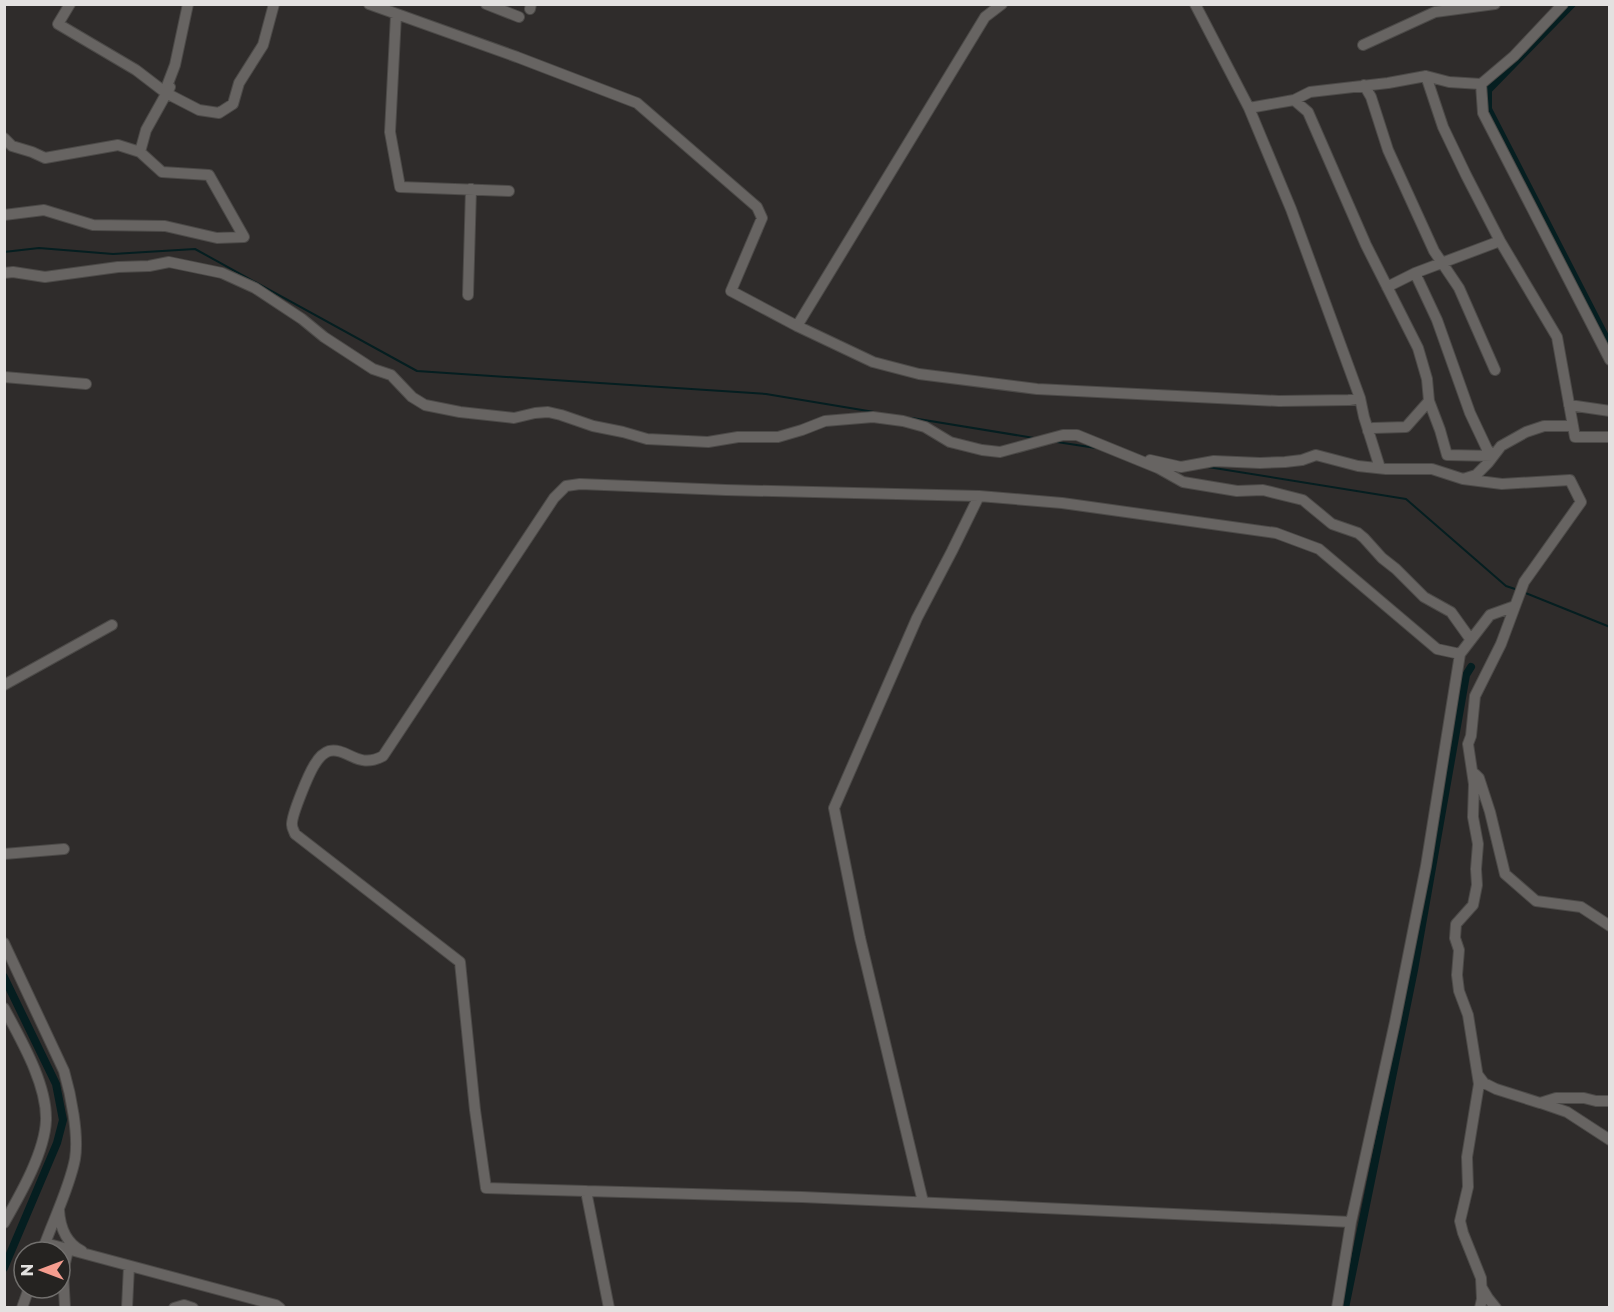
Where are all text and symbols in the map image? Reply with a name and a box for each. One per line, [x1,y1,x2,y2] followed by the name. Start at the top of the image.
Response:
[12,1240,72,1300] north arrow
[18,1264,37,1276] text: N

